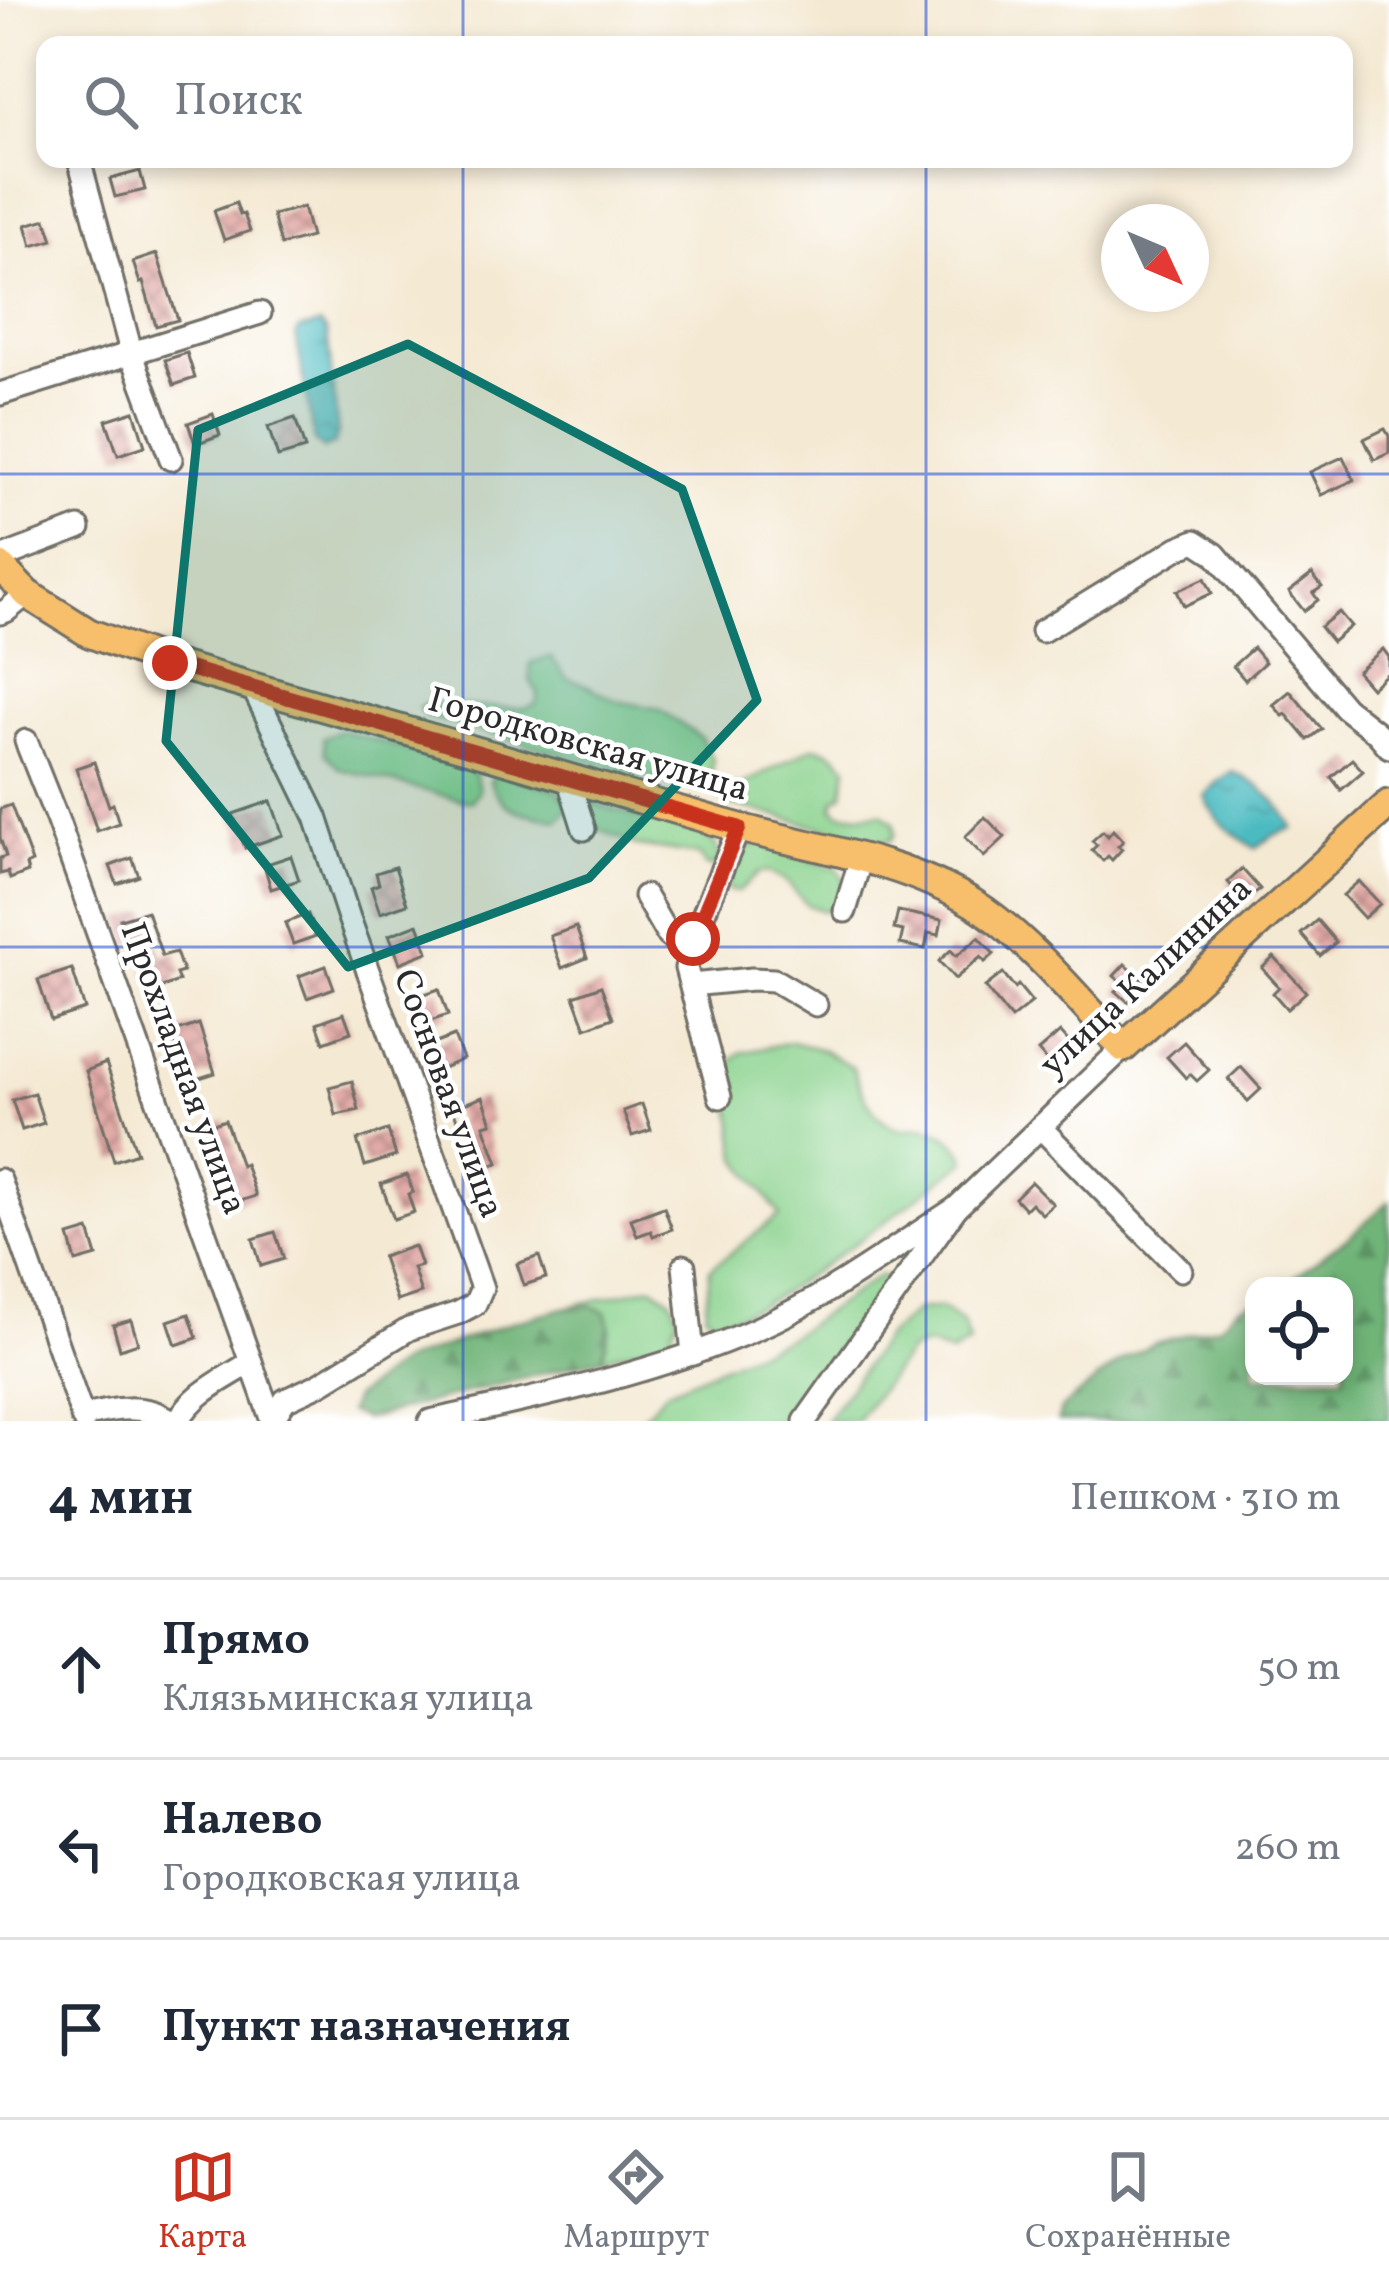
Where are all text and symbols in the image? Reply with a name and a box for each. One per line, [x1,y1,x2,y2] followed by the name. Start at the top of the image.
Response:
[36,36,1353,168] search box
[78,69,144,135] icon: search
[174,71,303,134] text: Поиск
[1101,204,1209,312] north arrow
[143,636,197,690] route end
[422,676,754,816] street label: Городковская улица
[1029,866,1265,1090] street label: улица Калинина
[666,912,720,966] route start
[106,916,258,1222] street label: Прохладная улица
[379,963,515,1225] street label: Сосновая улица
[1245,1277,1353,1385] map controls
[1245,1277,1353,1385] button: locate
[48,1464,193,1535] text: 4 мин
[1070,1472,1341,1526] text: Пешком · 310 m
[162,1610,310,1673] text: Прямо
[48,1636,114,1702] icon: ahead
[1257,1642,1341,1696] text: 50 m
[162,1673,534,1727] text: Клязьминская улица
[162,1790,323,1853] text: Налево
[48,1816,114,1882] icon: left
[1235,1822,1341,1876] text: 260 m
[162,1853,521,1907] text: Городковская улица
[48,1996,114,2062] icon: arrive
[162,1997,571,2060] text: Пункт назначения
[158,2144,248,2262] tab: Карта
[564,2144,709,2262] tab: Маршрут
[1025,2144,1231,2262] tab: Сохранённые

